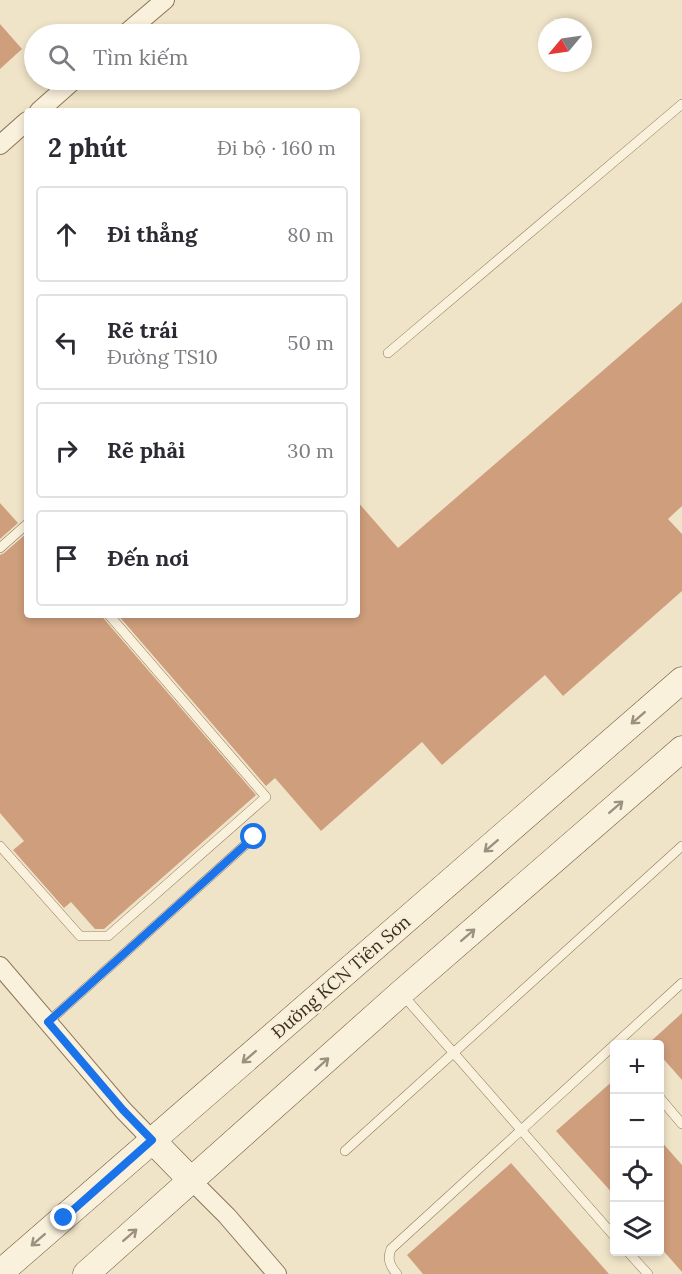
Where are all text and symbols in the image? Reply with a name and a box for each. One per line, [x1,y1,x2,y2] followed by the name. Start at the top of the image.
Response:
[538,18,592,72] north arrow
[24,24,360,90] search box
[45,41,78,74] icon: search
[93,43,188,71] text: Tìm kiếm
[48,131,127,164] text: 2 phút
[217,135,336,160] text: Đi bộ · 160 m
[50,218,83,251] icon: ahead
[107,220,197,248] text: Đi thẳng
[287,222,334,247] text: 80 m
[107,316,178,344] text: Rẽ trái
[50,326,83,359] icon: left
[288,330,334,355] text: 50 m
[107,344,218,369] text: Đường TS10
[50,434,83,467] icon: right
[107,436,185,464] text: Rẽ phải
[287,438,334,463] text: 30 m
[50,542,83,575] icon: arrive
[107,544,189,572] text: Đến nơi
[630,712,646,725] one-way arrow
[608,800,623,814] one-way arrow
[240,823,266,849] route start
[483,840,499,853] one-way arrow
[266,910,415,1043] street label: Đường KCN Tiên Sơn
[460,928,476,941] one-way arrow
[610,1040,664,1256] map controls
[610,1040,664,1094] button: +
[241,1050,256,1064] one-way arrow
[314,1057,329,1071] one-way arrow
[610,1094,664,1148] button: −
[610,1148,664,1202] button: locate
[610,1202,664,1256] button: layers
[50,1204,76,1230] route end
[122,1228,137,1242] one-way arrow
[31,1233,46,1247] one-way arrow

